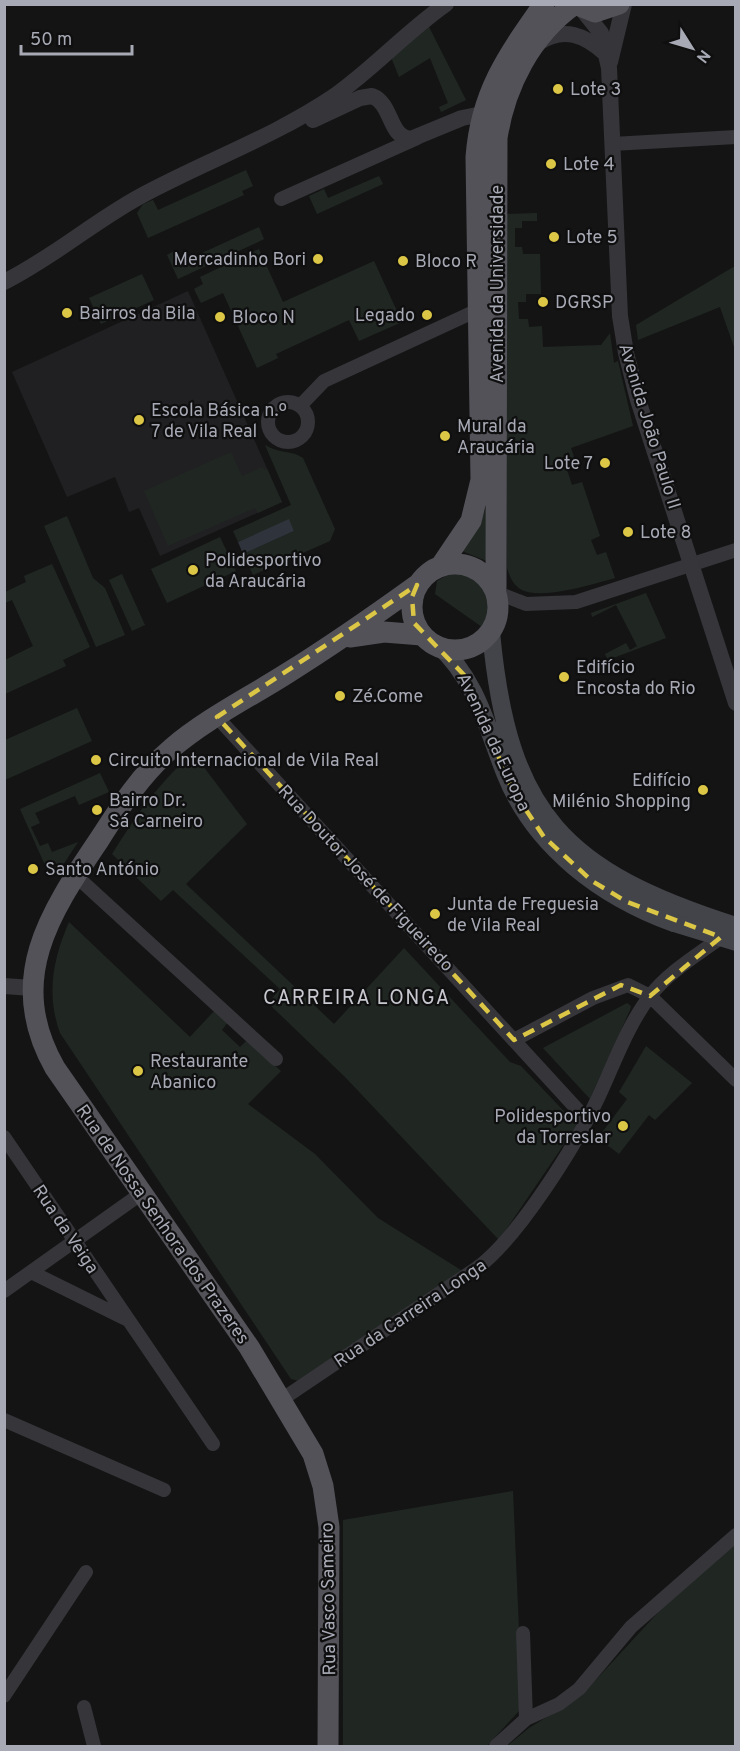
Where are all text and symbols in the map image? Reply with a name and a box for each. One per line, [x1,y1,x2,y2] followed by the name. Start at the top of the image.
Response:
[21,18,132,56] scale bar
[662,18,722,78] north arrow
[30,29,72,52] text: 50 m
[691,45,714,66] text: N
[570,79,621,102] place label: Lote 3
[551,82,565,96] marker: Lote 3
[563,154,615,177] place label: Lote 4
[544,157,558,171] marker: Lote 4
[487,185,510,383] street label: Avenida da Universidade
[566,227,618,250] place label: Lote 5
[547,230,561,244] marker: Lote 5
[174,249,306,272] place label: Mercadinho Bori
[415,251,477,274] place label: Bloco R
[311,252,325,266] marker: Mercadinho Bori
[396,254,410,268] marker: Bloco R
[555,292,613,315] place label: DGRSP
[536,295,550,309] marker: DGRSP
[79,303,195,326] place label: Bairros da Bila
[355,305,415,328] place label: Legado
[60,306,74,320] marker: Bairros da Bila
[232,307,295,330] place label: Bloco N
[420,308,434,322] marker: Legado
[213,310,227,324] marker: Bloco N
[612,341,685,512] street label: Avenida João Paulo II
[151,400,287,444] place label: Escola Básica n.º 7 de Vila Real
[132,413,146,427] marker: Escola Básica n.º 7 de Vila Real
[457,416,535,460] place label: Mural da Araucária
[438,429,452,443] marker: Mural da Araucária
[544,453,593,476] place label: Lote 7
[598,456,612,470] marker: Lote 7
[640,522,691,545] place label: Lote 8
[621,525,635,539] marker: Lote 8
[205,550,322,594] place label: Polidesportivo da Araucária
[186,563,200,577] marker: Polidesportivo da Araucária
[576,657,696,701] place label: Edifício Encosta do Rio
[451,670,535,816] street label: Avenida da Europa
[557,670,571,684] marker: Edifício Encosta do Rio
[352,686,423,709] place label: Zé.Come
[333,689,347,703] marker: Zé.Come
[108,750,379,773] place label: Circuito Internacional de Vila Real
[89,753,103,767] marker: Circuito Internacional de Vila Real
[552,770,691,814] place label: Edifício Milénio Shopping
[272,781,458,977] street label: Rua Doutor José de Figueiredo
[696,783,710,797] marker: Edifício Milénio Shopping
[109,790,203,834] place label: Bairro Dr. Sá Carneiro
[90,803,104,817] marker: Bairro Dr. Sá Carneiro
[45,859,159,882] place label: Santo António
[26,862,40,876] marker: Santo António
[447,894,599,938] place label: Junta de Freguesia de Vila Real
[428,907,442,921] marker: Junta de Freguesia de Vila Real
[263,986,451,1012] district label: CARREIRA LONGA
[150,1051,248,1095] place label: Restaurante Abanico
[131,1064,145,1078] marker: Restaurante Abanico
[70,1101,254,1349] street label: Rua de Nossa Senhora dos Prazeres
[494,1106,611,1150] place label: Polidesportivo da Torreslar
[616,1119,630,1133] marker: Polidesportivo da Torreslar
[26,1181,103,1279] street label: Rua da Veiga
[330,1255,491,1374] street label: Rua da Carreira Longa
[317,1522,342,1676] street label: Rua Vasco Sameiro

